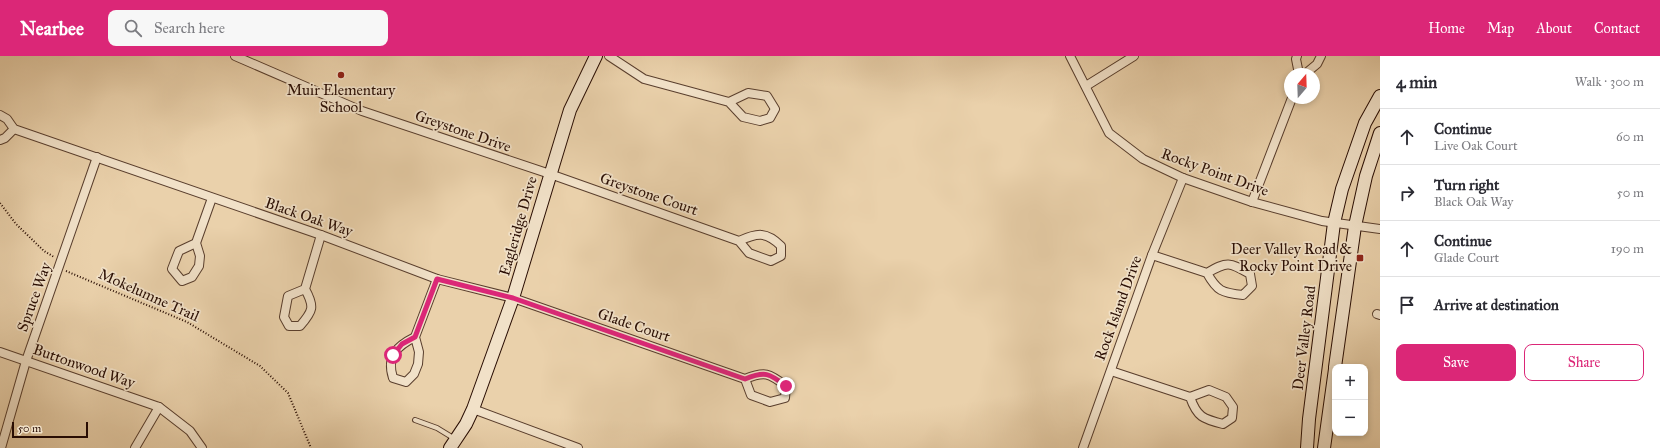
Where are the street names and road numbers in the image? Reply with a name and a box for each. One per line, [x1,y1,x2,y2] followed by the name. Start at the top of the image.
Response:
[413,106,513,156] street label: Greystone Drive
[1159,144,1271,200] street label: Rocky Point Drive
[598,169,701,219] street label: Greystone Court
[495,174,541,278] street label: Eagleridge Drive
[263,194,356,241] street label: Black Oak Way
[1091,253,1145,363] street label: Rock Island Drive
[13,259,55,334] street label: Spruce Way
[96,265,203,326] street label: Mokelumne Trail
[1289,284,1319,391] street label: Deer Valley Road
[596,304,673,346] street label: Glade Court
[31,340,138,392] street label: Buttonwood Way

